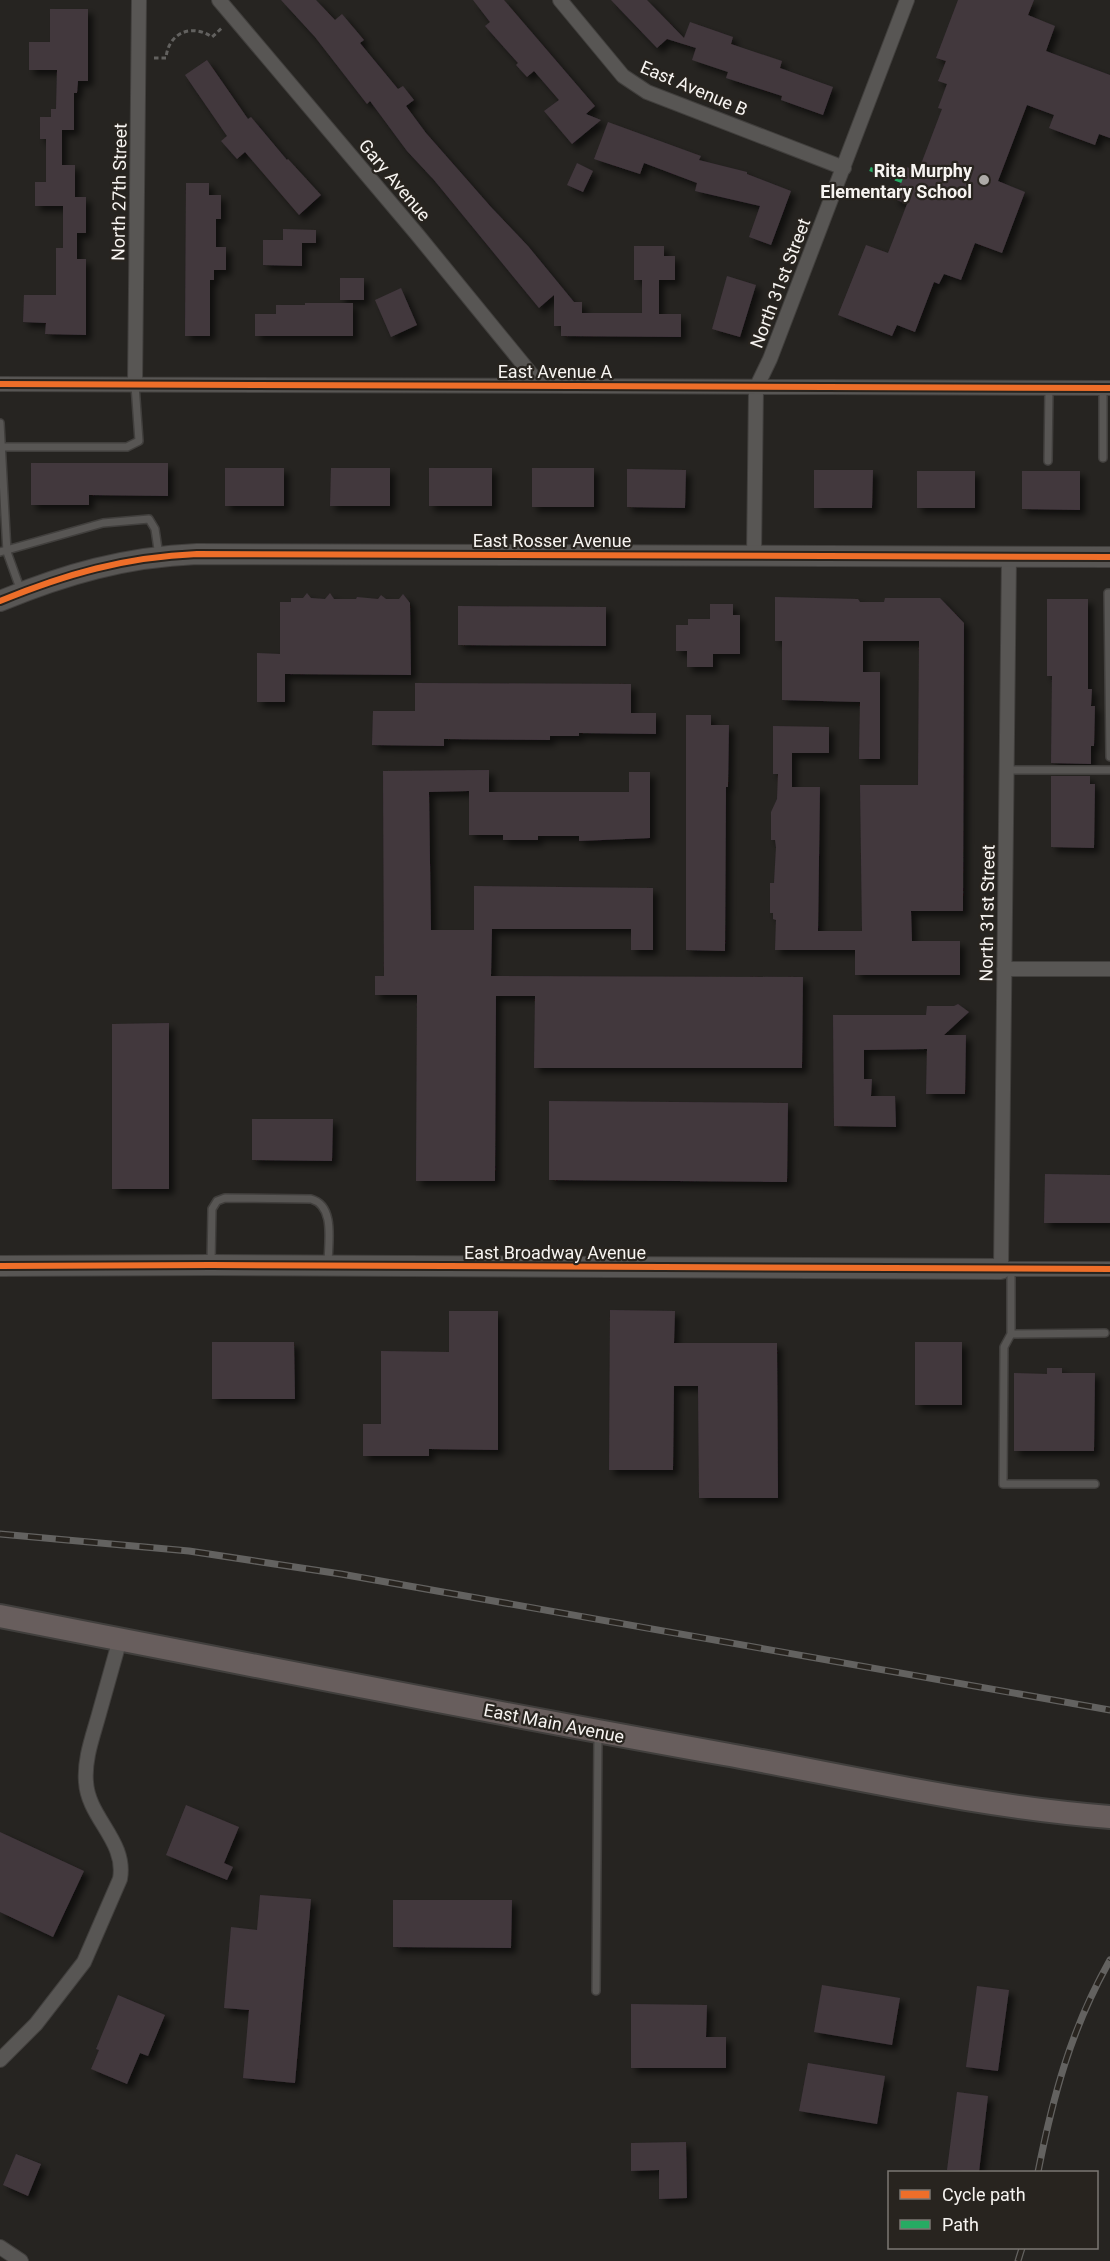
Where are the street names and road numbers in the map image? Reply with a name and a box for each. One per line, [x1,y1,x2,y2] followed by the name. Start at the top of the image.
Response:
[637,56,751,120] street label: East Avenue B
[107,123,131,261] street label: North 27th Street
[355,135,435,225] street label: Gary Avenue
[746,215,814,351] street label: North 31st Street
[498,361,613,382] street label: East Avenue A
[473,530,631,551] street label: East Rosser Avenue
[975,844,999,982] street label: North 31st Street
[464,1242,646,1263] street label: East Broadway Avenue
[482,1699,626,1747] street label: East Main Avenue

